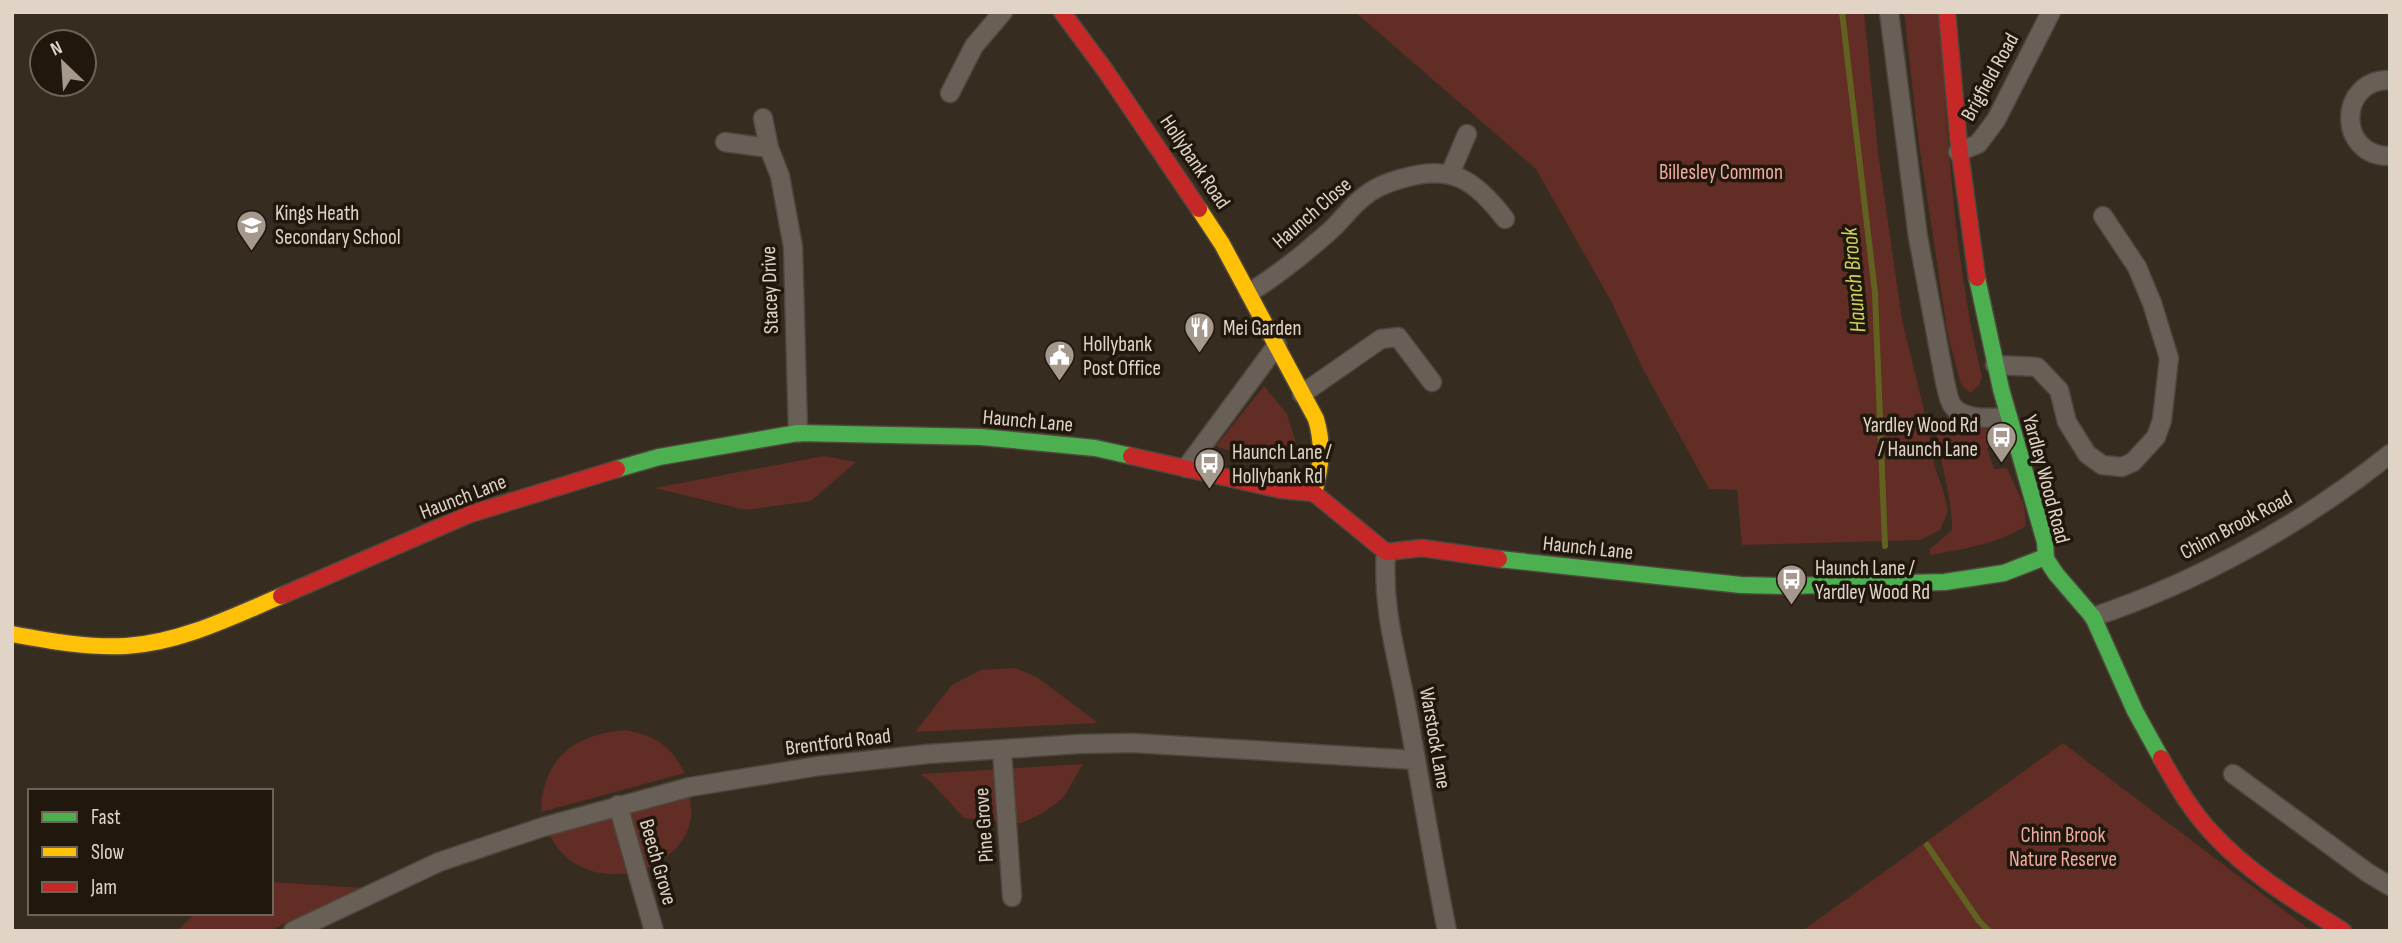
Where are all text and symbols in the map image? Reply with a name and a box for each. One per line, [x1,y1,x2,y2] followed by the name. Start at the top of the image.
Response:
[28,28,98,98] north arrow
[1956,29,2024,125] street label: Brigfield Road
[47,36,66,62] text: N
[1155,110,1235,214] street label: Hollybank Road
[1659,160,1783,185] park label: Billesley Common
[1268,172,1356,254] street label: Haunch Close
[275,201,401,250] place label: Kings Heath Secondary School
[235,208,269,252] school or university icon: Kings Heath Secondary School
[1835,225,1873,334] water label: Haunch Brook
[756,246,784,334] street label: Stacey Drive
[1183,311,1217,355] restaurant icon: Mei Garden
[1223,316,1302,341] place label: Mei Garden
[1083,332,1161,381] place label: Hollybank Post Office
[1043,339,1077,383] public building icon: Hollybank Post Office
[982,405,1074,437] street label: Haunch Lane
[2017,412,2075,546] street label: Yardley Wood Road
[1863,413,1978,462] place label: Yardley Wood Rd / Haunch Lane
[1984,420,2018,464] bus stop icon: Yardley Wood Rd / Haunch Lane
[1232,440,1332,489] place label: Haunch Lane / Hollybank Rd
[1192,447,1226,491] bus stop icon: Haunch Lane / Hollybank Rd
[416,469,510,525] street label: Haunch Lane
[2176,485,2296,565] street label: Chinn Brook Road
[1542,531,1634,565] street label: Haunch Lane
[1815,556,1930,605] place label: Haunch Lane / Yardley Wood Rd
[1775,563,1809,607] bus stop icon: Haunch Lane / Yardley Wood Rd
[1414,685,1456,791] street label: Warstock Lane
[784,723,892,761] street label: Brentford Road
[969,787,999,863] street label: Pine Grove
[28,789,273,915] legend
[91,805,121,830] text: Fast
[634,816,682,908] street label: Beech Grove
[2009,823,2117,872] park label: Chinn Brook Nature Reserve
[91,840,125,865] text: Slow
[90,875,117,900] text: Jam

